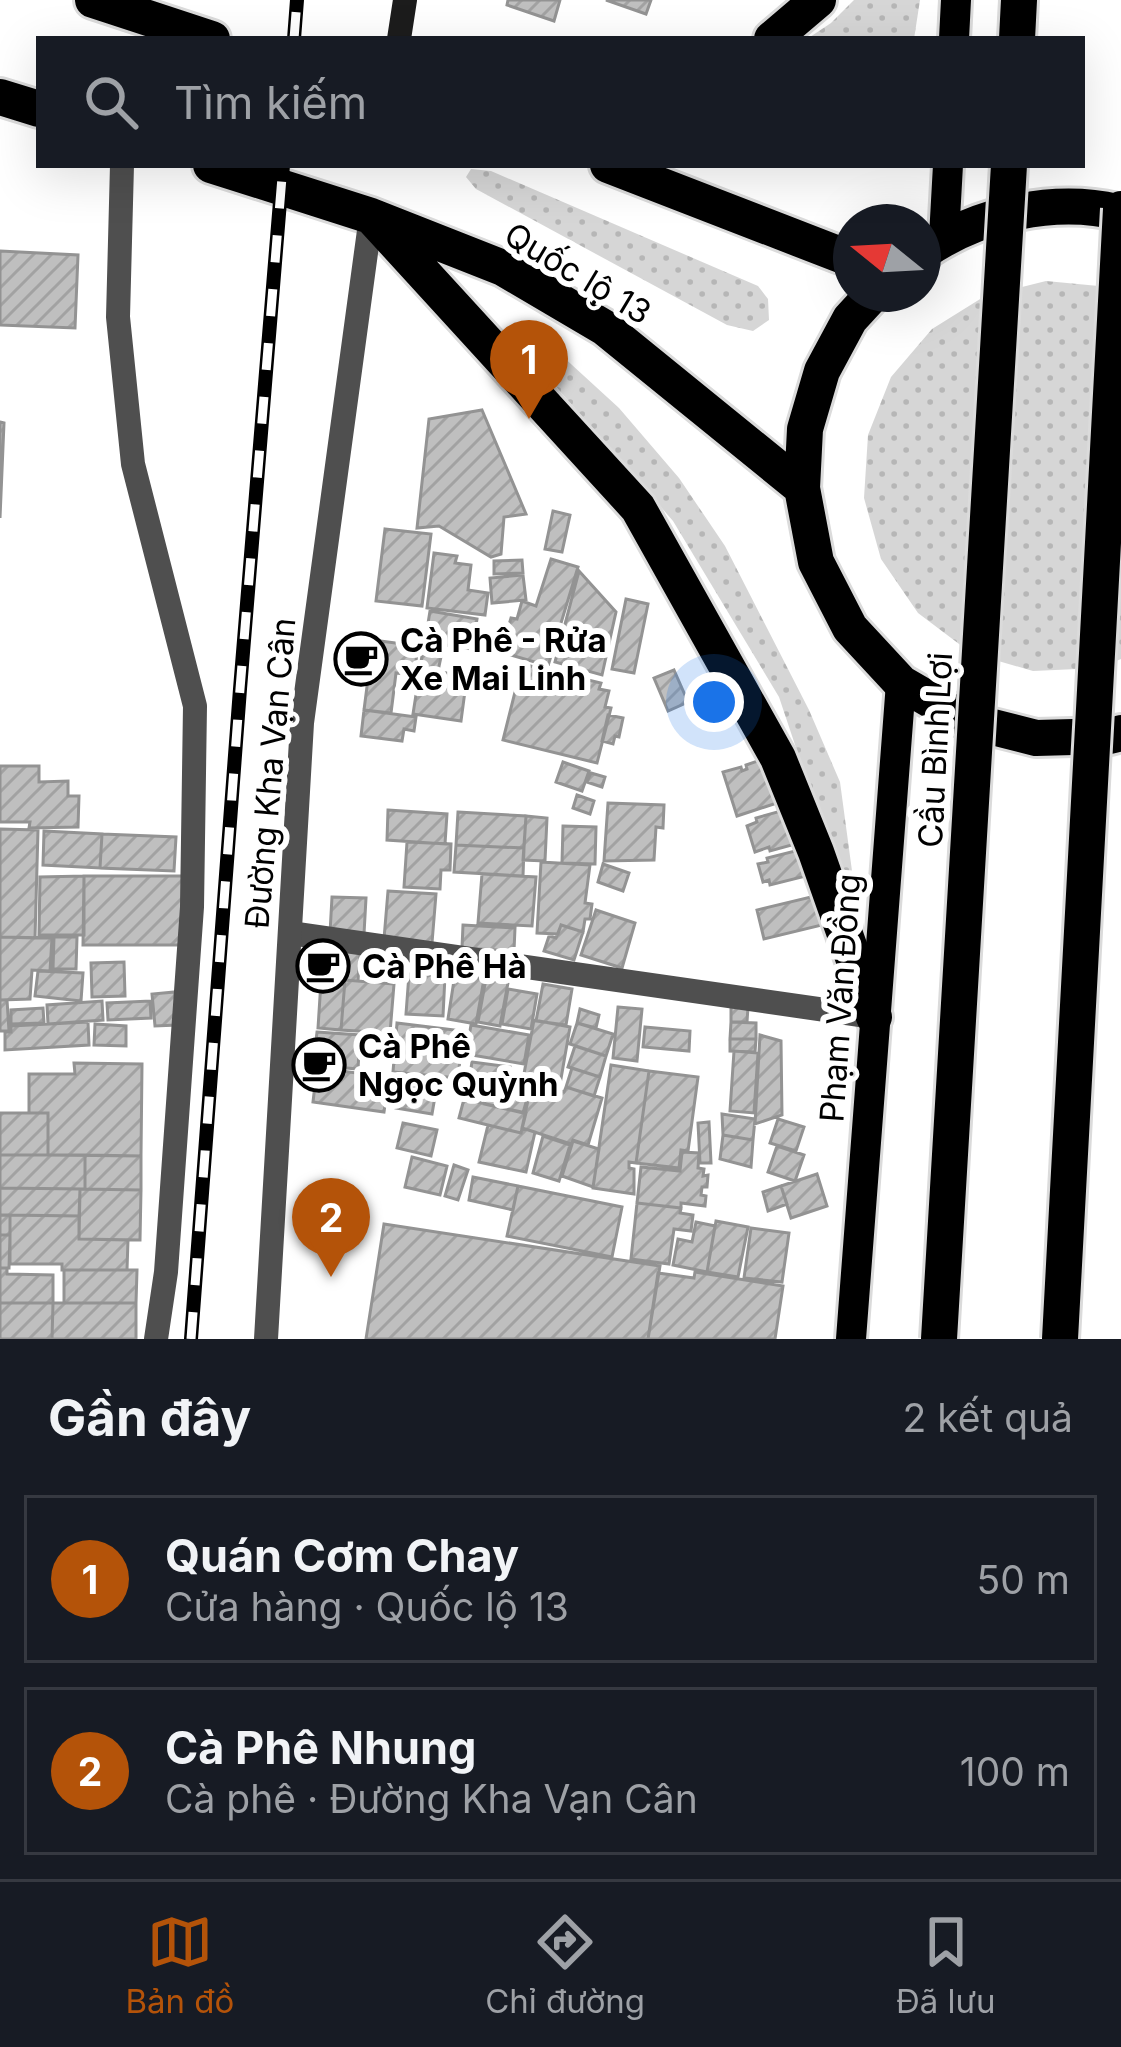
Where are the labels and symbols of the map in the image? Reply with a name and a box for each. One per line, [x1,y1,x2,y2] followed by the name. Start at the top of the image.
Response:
[833,204,941,312] north arrow
[498,214,658,332] street label: Quốc lộ 13
[490,320,568,419] pin: 1
[236,616,304,930] street label: Đường Kha Vạn Cân
[400,620,607,698] place label: Cà Phê - Rửa Xe Mai Linh
[333,631,389,687] cafe icon: Cà Phê - Rửa Xe Mai Linh
[910,651,960,849] street label: Cầu Bình Lợi
[684,672,744,732] your location
[811,872,869,1124] street label: Phạm Văn Đồng
[295,938,351,994] cafe icon: Cà Phê Hà
[362,946,527,986] place label: Cà Phê Hà
[358,1026,559,1104] place label: Cà Phê Ngọc Quỳnh
[291,1037,347,1093] cafe icon: Cà Phê Ngọc Quỳnh
[292,1178,370,1277] pin: 2

